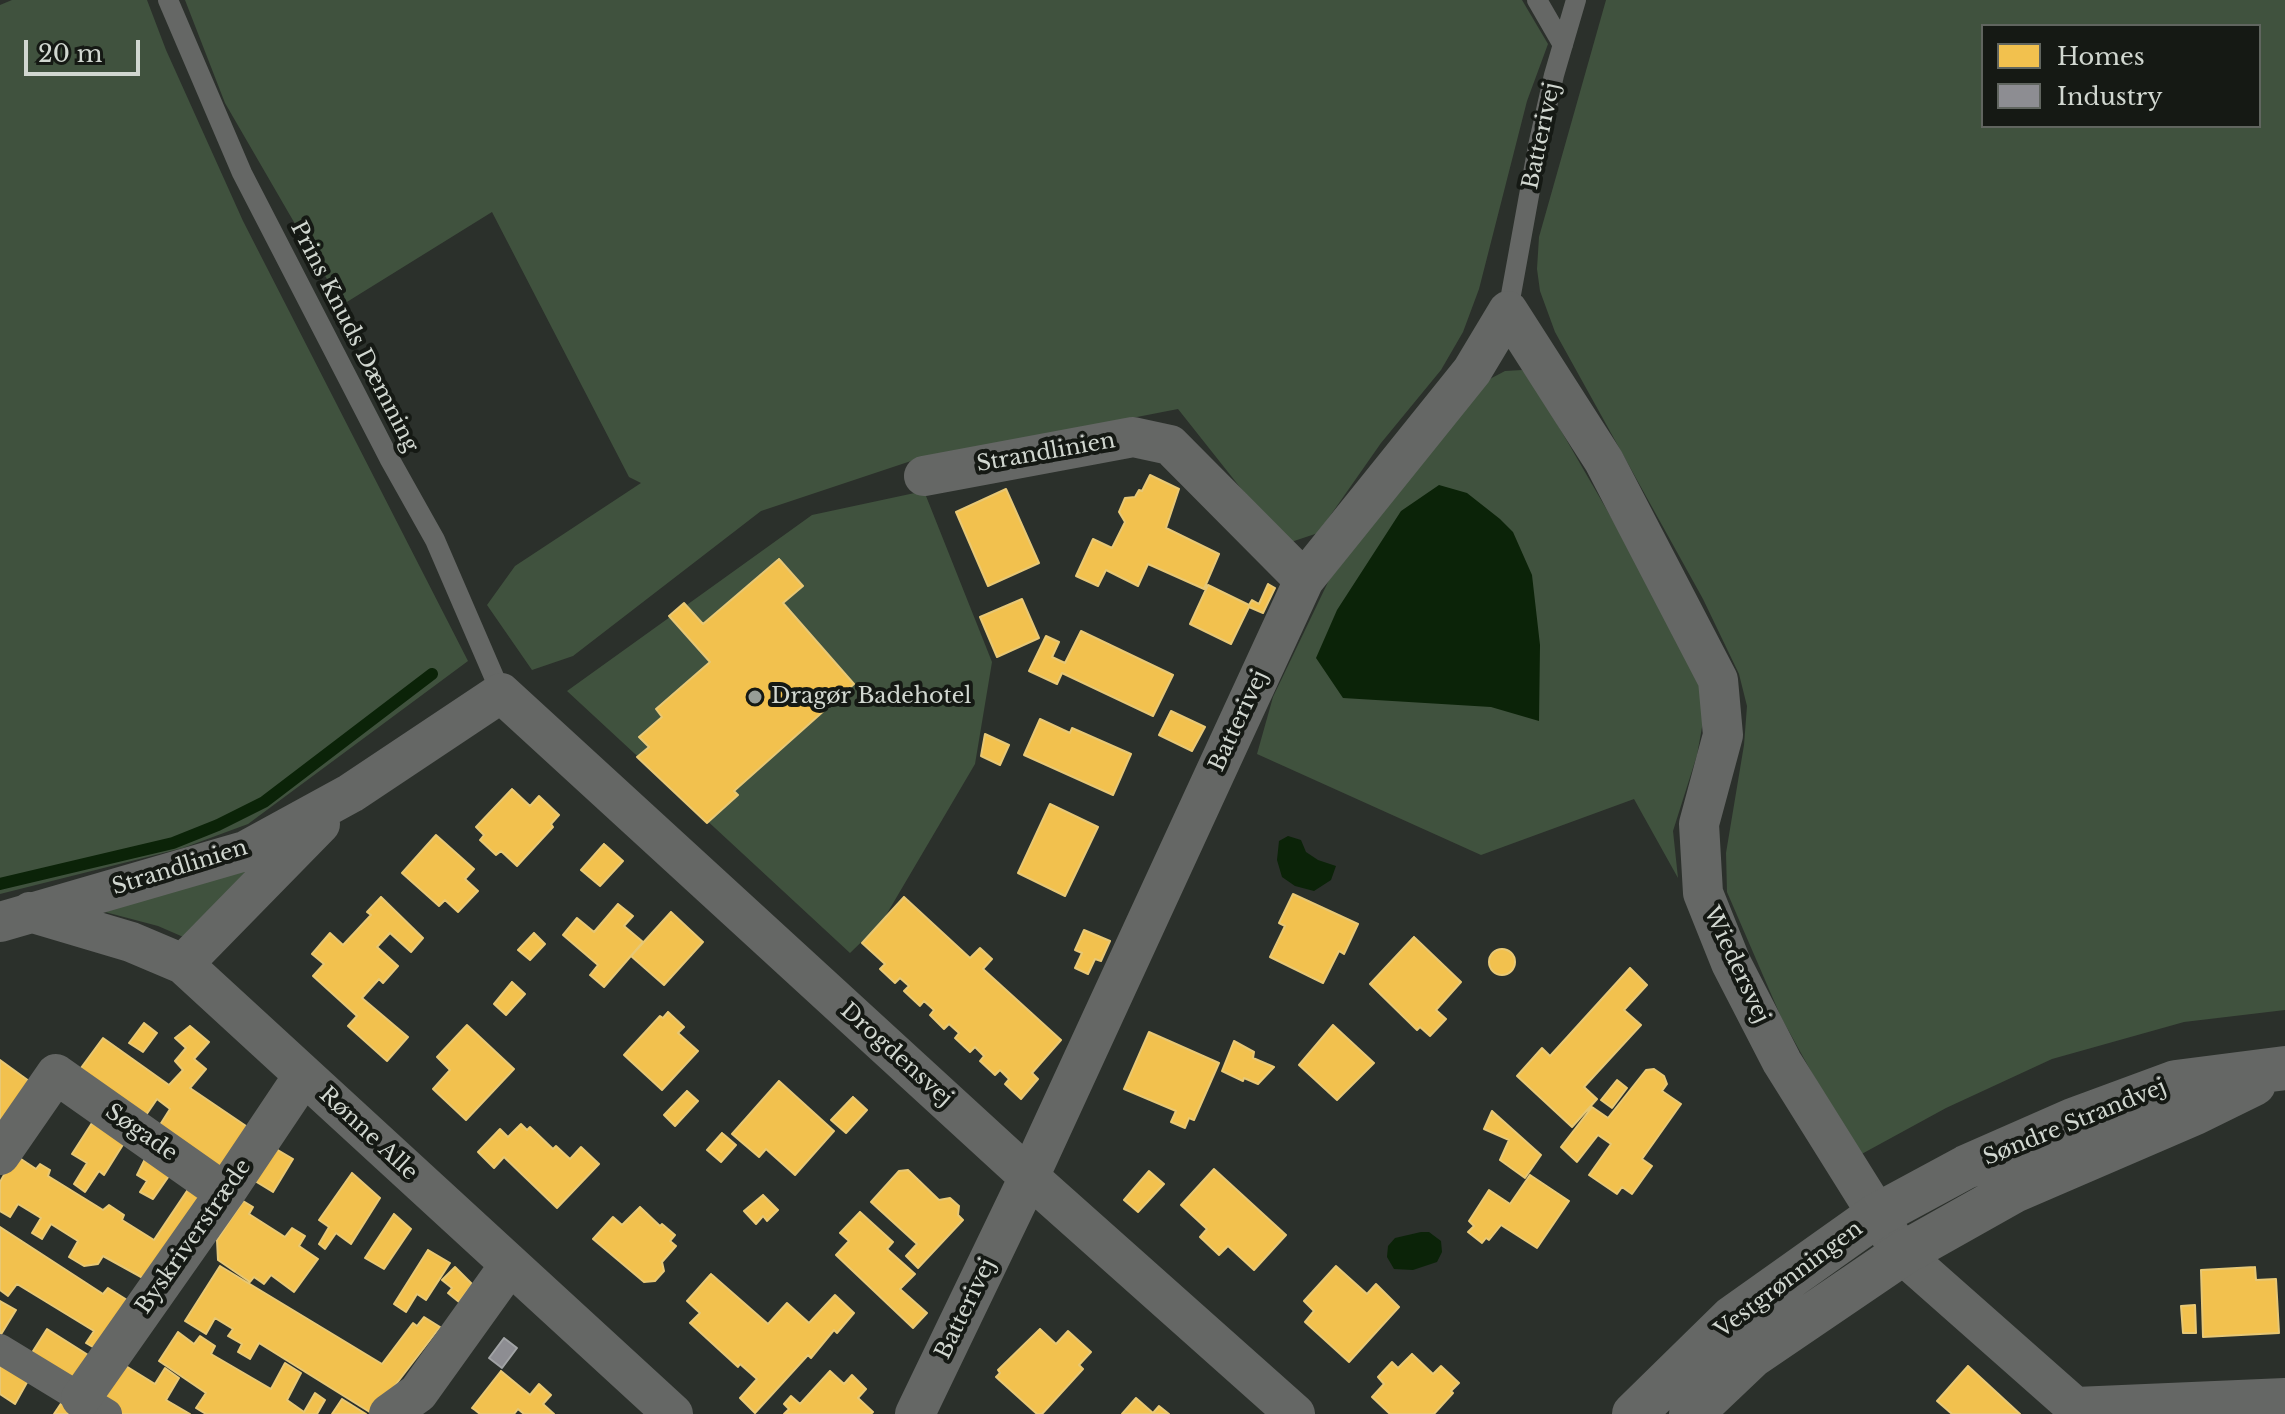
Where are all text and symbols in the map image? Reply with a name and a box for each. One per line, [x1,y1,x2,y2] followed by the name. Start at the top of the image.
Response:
[28,24,144,74] scale bar
[1981,24,2261,128] legend
[38,39,103,68] text: 20 m
[2057,42,2145,71] text: Homes
[1518,80,1566,192] street label: Batterivej
[2057,82,2163,111] text: Industry
[284,217,424,457] street label: Prins Knuds Dæmning
[975,428,1117,478] street label: Strandlinien
[1204,666,1274,776] street label: Batterivej
[771,684,972,710] place label: Dragør Badehotel
[746,688,764,706] marker: Dragør Badehotel
[109,835,251,901] street label: Strandlinien
[1697,902,1775,1028] street label: Wiedersvej
[834,998,958,1112] street label: Drogdensvej
[1980,1074,2170,1172] street label: Søndre Strandvej
[313,1082,423,1186] street label: Rønne Alle
[100,1099,182,1167] street label: Søgade
[131,1155,257,1319] street label: Byskriverstræde
[1710,1216,1868,1344] street label: Vestgrønningen
[930,1254,1002,1364] street label: Batterivej

